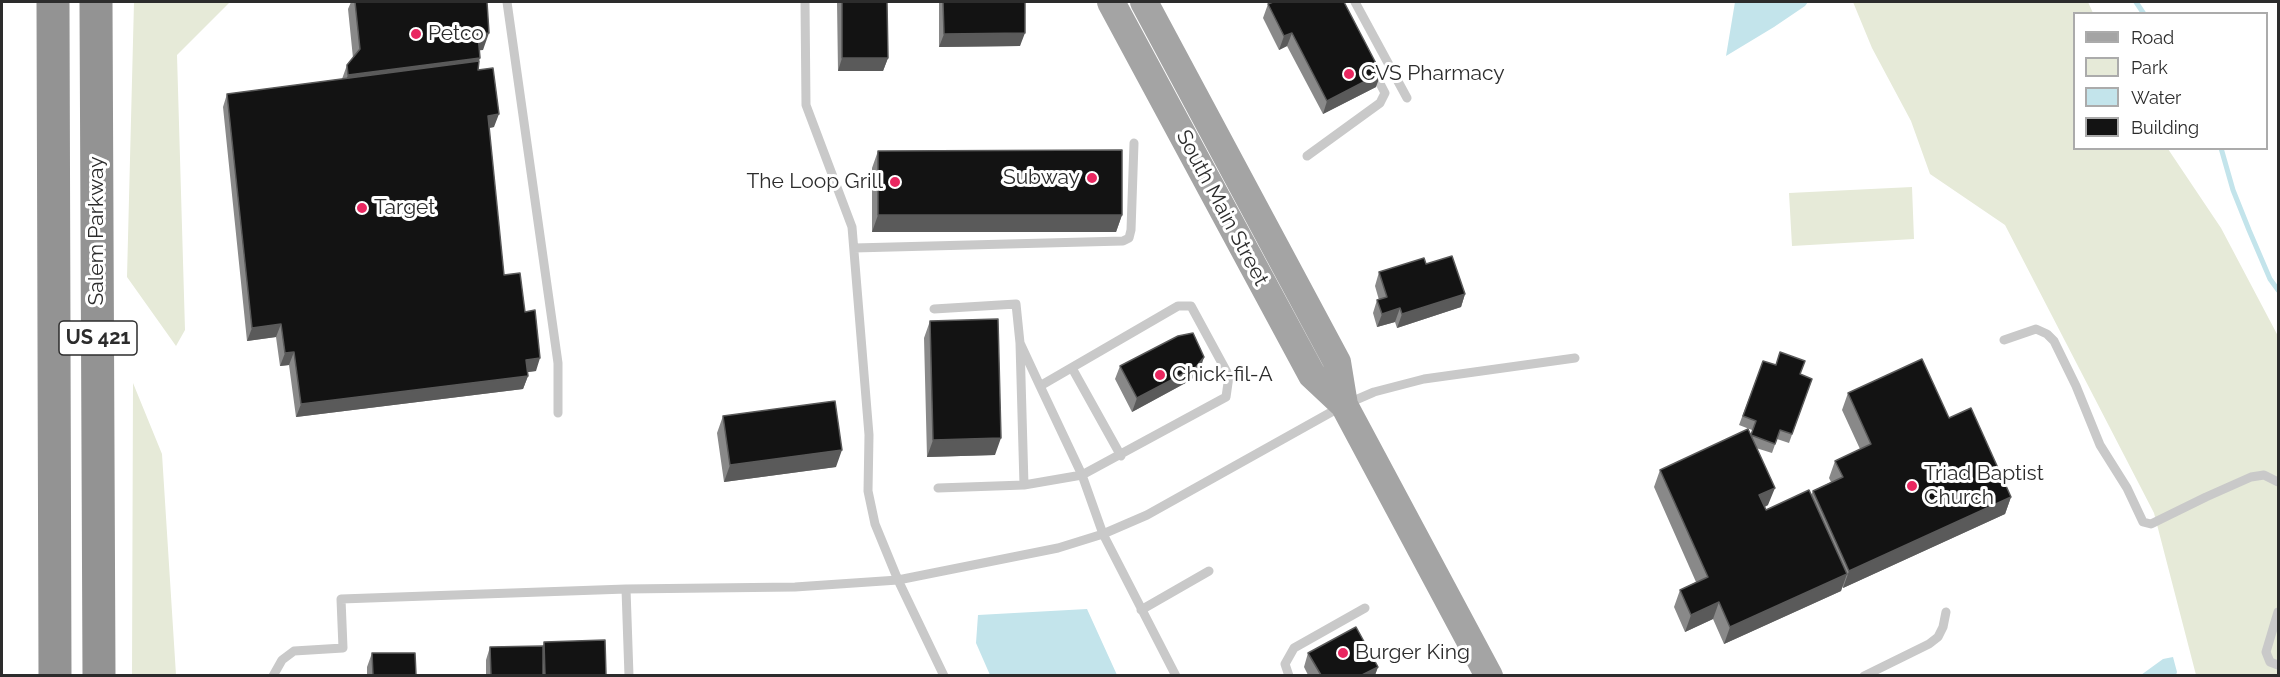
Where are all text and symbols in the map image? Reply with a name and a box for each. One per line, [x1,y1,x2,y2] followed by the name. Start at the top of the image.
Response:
[2073,12,2268,150] legend
[428,21,484,47] place label: Petco
[409,27,423,41] marker: Petco
[2131,27,2174,48] text: Road
[2131,57,2168,78] text: Park
[1361,61,1505,87] place label: CVS Pharmacy
[1342,67,1356,81] marker: CVS Pharmacy
[2131,87,2181,108] text: Water
[2131,117,2199,138] text: Building
[1170,126,1274,290] street label: South Main Street
[84,156,110,306] street label: Salem Parkway
[1003,165,1080,191] place label: Subway
[747,169,883,195] place label: The Loop Grill
[1085,171,1099,185] marker: Subway
[888,175,902,189] marker: The Loop Grill
[374,195,435,221] place label: Target
[355,201,369,215] marker: Target
[59,321,137,355] road number: US 421
[1172,362,1273,388] place label: Chick-fil-A
[1153,368,1167,382] marker: Chick-fil-A
[1924,461,2044,511] place label: Triad Baptist Church
[1905,479,1919,493] marker: Triad Baptist Church
[1355,640,1470,666] place label: Burger King
[1336,646,1350,660] marker: Burger King

